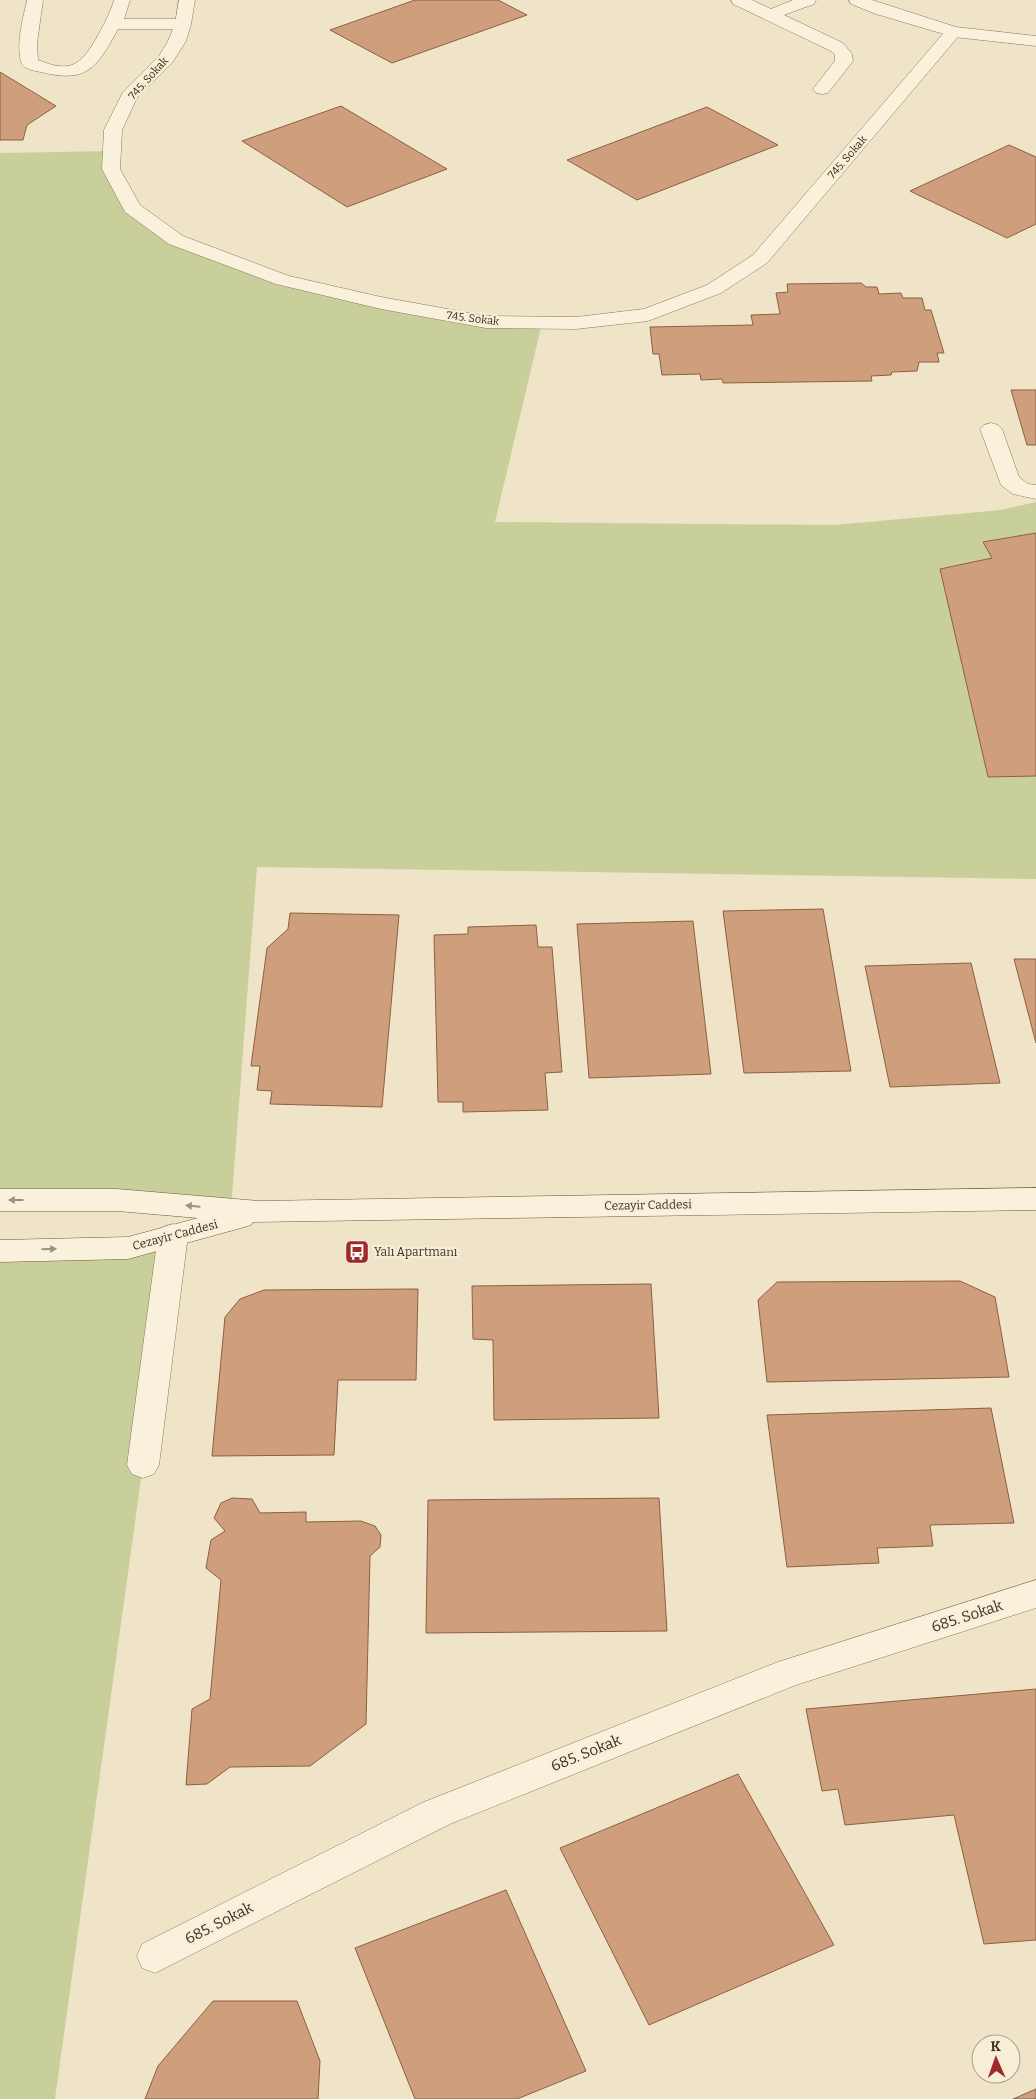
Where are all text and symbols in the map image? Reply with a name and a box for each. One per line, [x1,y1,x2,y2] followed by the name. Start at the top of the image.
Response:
[126,54,171,102] street label: 745. Sokak
[825,133,870,182] street label: 745. Sokak
[446,309,501,328] street label: 745. Sokak
[8,1196,24,1204] one-way arrow
[604,1197,692,1213] street label: Cezayir Caddesi
[185,1202,201,1210] one-way arrow
[131,1217,220,1253] street label: Cezayir Caddesi
[344,1239,370,1265] bus stop icon: Yalı Apartmanı
[41,1245,57,1253] one-way arrow
[374,1245,458,1259] place label: Yalı Apartmanı
[929,1596,1005,1636] street label: 685. Sokak
[548,1731,624,1775] street label: 685. Sokak
[182,1898,256,1948] street label: 685. Sokak
[971,2034,1021,2084] north arrow
[990,2038,1001,2055] text: K

